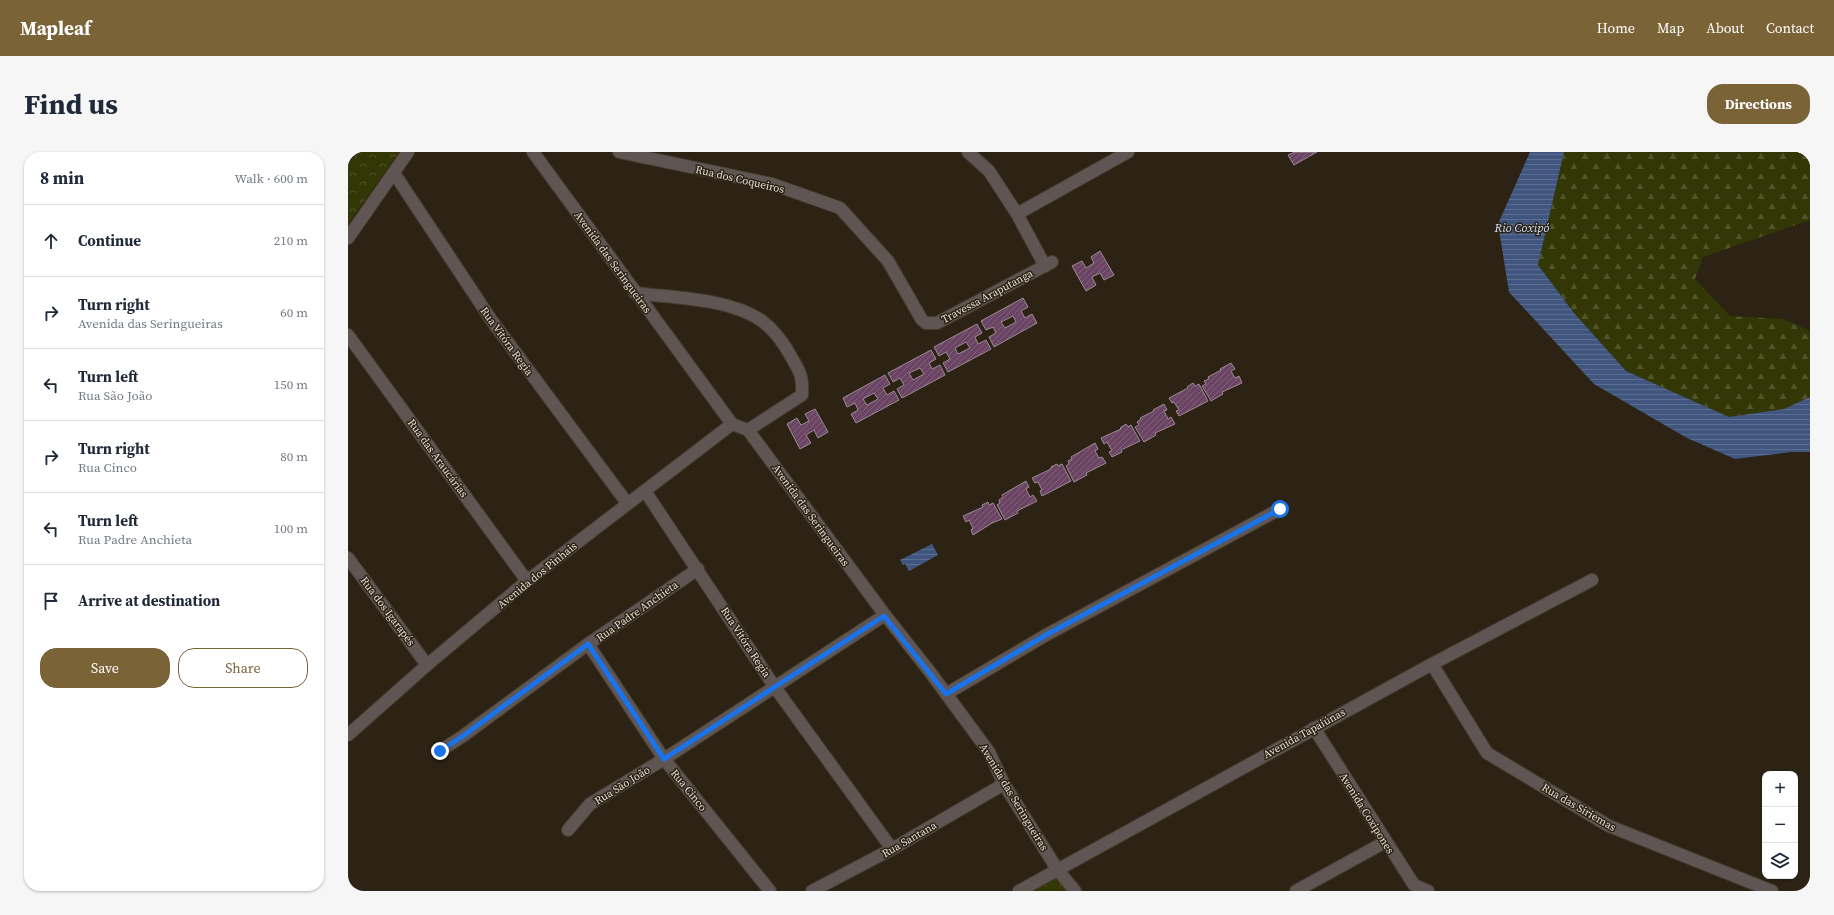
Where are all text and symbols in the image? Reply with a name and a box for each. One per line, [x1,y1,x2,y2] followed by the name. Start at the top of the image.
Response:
[20,15,91,41] text: Mapleaf
[1597,18,1635,38] text: Home
[1657,18,1684,38] text: Map
[1706,18,1744,38] text: About
[1766,18,1814,38] text: Contact
[1707,84,1810,124] button: Directions
[24,85,118,123] text: Find us
[694,162,786,197] street label: Rua dos Coqueiros
[40,166,84,190] text: 8 min
[235,170,308,187] text: Walk · 600 m
[571,208,655,316] street label: Avenida das Seringueiras
[1494,220,1550,236] water label: Rio Coxipó
[40,230,62,252] icon: ahead
[78,230,141,251] text: Continue
[274,232,308,249] text: 210 m
[939,266,1036,327] street label: Travessa Araputanga
[78,294,150,315] text: Turn right
[40,302,62,324] icon: right
[280,304,308,321] text: 60 m
[477,304,537,379] street label: Rua Vitóra Regia
[78,315,223,332] text: Avenida das Seringueiras
[78,366,138,387] text: Turn left
[40,374,62,396] icon: left
[274,376,308,393] text: 150 m
[78,387,152,404] text: Rua São João
[404,416,471,501] street label: Rua das Araucárias
[78,438,150,459] text: Turn right
[40,446,62,468] icon: right
[280,448,308,465] text: 80 m
[78,459,137,476] text: Rua Cinco
[769,461,853,569] street label: Avenida das Seringueiras
[1271,500,1289,518] route start
[78,510,138,531] text: Turn left
[40,518,62,540] icon: left
[274,520,308,537] text: 100 m
[78,531,192,548] text: Rua Padre Anchieta
[494,539,580,612] street label: Avenida dos Pinhais
[357,574,419,649] street label: Rua dos Igarapés
[593,577,681,645] street label: Rua Padre Anchieta
[40,590,62,612] icon: arrive
[78,590,220,611] text: Arrive at destination
[717,604,774,681] street label: Rua Vitóra Regia
[40,648,170,688] button: Save
[178,648,308,688] button: Share
[1260,704,1348,762] street label: Avenida Tapaiúnas
[976,741,1052,854] street label: Avenida das Seringueiras
[431,742,449,760] route end
[592,762,653,808] street label: Rua São João
[667,766,710,814] street label: Rua Cinco
[1336,770,1398,857] street label: Avenida Coxipones
[1762,771,1798,879] map controls
[1762,771,1798,807] button: +
[1539,780,1619,835] street label: Rua das Siriemas
[1762,807,1798,843] button: −
[879,818,940,861] street label: Rua Santana
[1762,843,1798,879] button: layers

